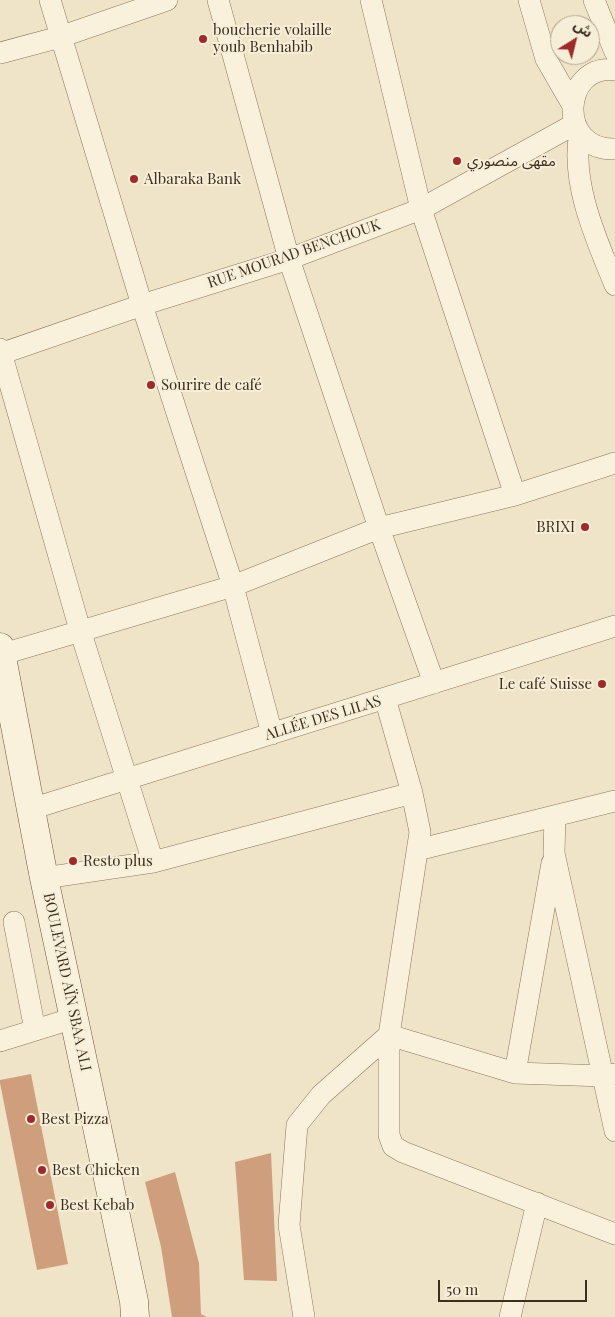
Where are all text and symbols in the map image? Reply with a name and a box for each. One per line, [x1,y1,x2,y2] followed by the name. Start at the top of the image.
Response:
[550,15,600,65] north arrow
[570,15,597,42] text: ش
[213,21,332,56] place label: boucherie volaille youb Benhabib
[197,33,209,45] marker: boucherie volaille youb Benhabib
[467,152,556,170] place label: مقهى منصوري
[451,155,463,167] marker: مقهى منصوري
[144,170,241,188] place label: Albaraka Bank
[128,173,140,185] marker: Albaraka Bank
[205,216,383,292] street label: RUE MOURAD BENCHOUK
[161,376,262,394] place label: Sourire de café
[145,379,157,391] marker: Sourire de café
[536,518,575,536] place label: BRIXI
[579,521,591,533] marker: BRIXI
[499,675,592,693] place label: Le café Suisse
[596,678,608,690] marker: Le café Suisse
[263,692,383,744] street label: ALLÉE DES LILAS
[83,852,153,870] place label: Resto plus
[67,855,79,867] marker: Resto plus
[39,891,95,1073] street label: BOULEVARD AÏN SBAA ALI
[41,1110,109,1128] place label: Best Pizza
[25,1113,37,1125] marker: Best Pizza
[52,1161,140,1179] place label: Best Chicken
[36,1164,48,1176] marker: Best Chicken
[60,1196,134,1214] place label: Best Kebab
[44,1199,56,1211] marker: Best Kebab
[440,1270,589,1302] scale bar
[446,1279,478,1299] text: 50 m

